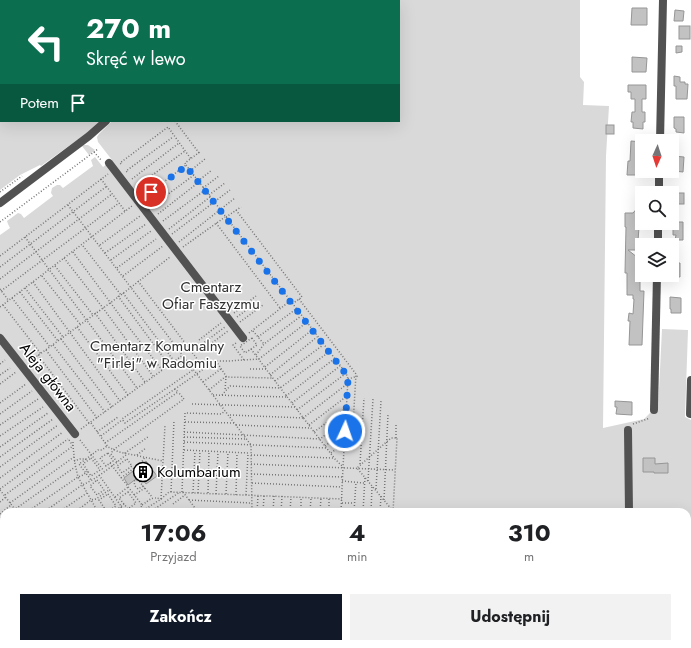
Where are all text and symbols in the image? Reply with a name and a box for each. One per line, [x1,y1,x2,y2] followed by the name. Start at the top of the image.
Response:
[86,8,171,49] text: 270 m
[20,16,72,68] icon: left
[86,46,186,72] text: Skręć w lewo
[20,92,59,114] text: Potem
[67,92,89,114] icon: arrive
[635,134,679,178] north arrow
[635,134,679,282] map controls
[134,175,168,209] pin
[140,181,162,203] icon: arrive
[635,186,679,230] button: search
[635,238,679,282] button: layers
[162,276,260,315] park label: Cmentarz Ofiar Faszyzmu
[90,335,224,374] park label: Cmentarz Komunalny "Firlej" w Radomiu
[14,338,82,416] street label: Aleja główna
[324,410,366,452] position arrow
[132,461,154,483] building icon: Kolumbarium
[157,461,241,483] place label: Kolumbarium
[140,515,207,550] text: 17:06
[349,515,366,550] text: 4
[508,515,551,550] text: 310
[150,547,197,566] text: Przyjazd
[347,547,367,566] text: min
[524,547,534,566] text: m
[20,594,342,640] button: Zakończ
[350,594,671,640] button: Udostępnij

